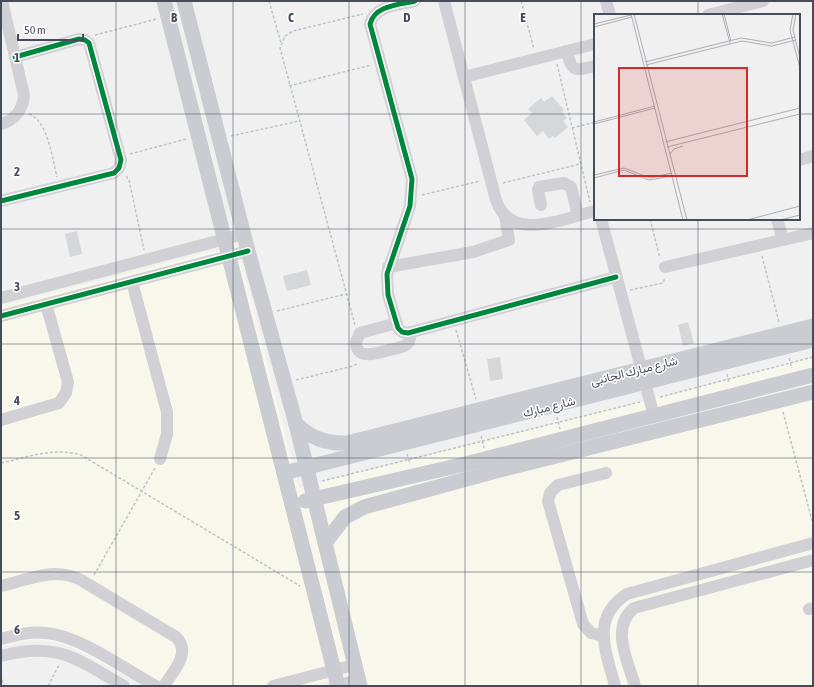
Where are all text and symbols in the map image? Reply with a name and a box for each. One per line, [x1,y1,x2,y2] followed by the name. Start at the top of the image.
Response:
[171,10,178,25] text: B
[288,10,294,25] text: C
[403,10,411,25] text: D
[520,10,526,25] text: E
[594,14,800,220] inset map
[18,16,83,42] scale bar
[24,23,46,37] text: 50 m
[14,50,20,65] text: 1
[14,164,20,179] text: 2
[14,279,20,294] text: 3
[589,353,679,391] street label: شارع مبارك الجانبى
[13,393,20,408] text: 4
[521,394,577,422] street label: شارع مبارك
[14,508,20,523] text: 5
[14,622,20,637] text: 6

